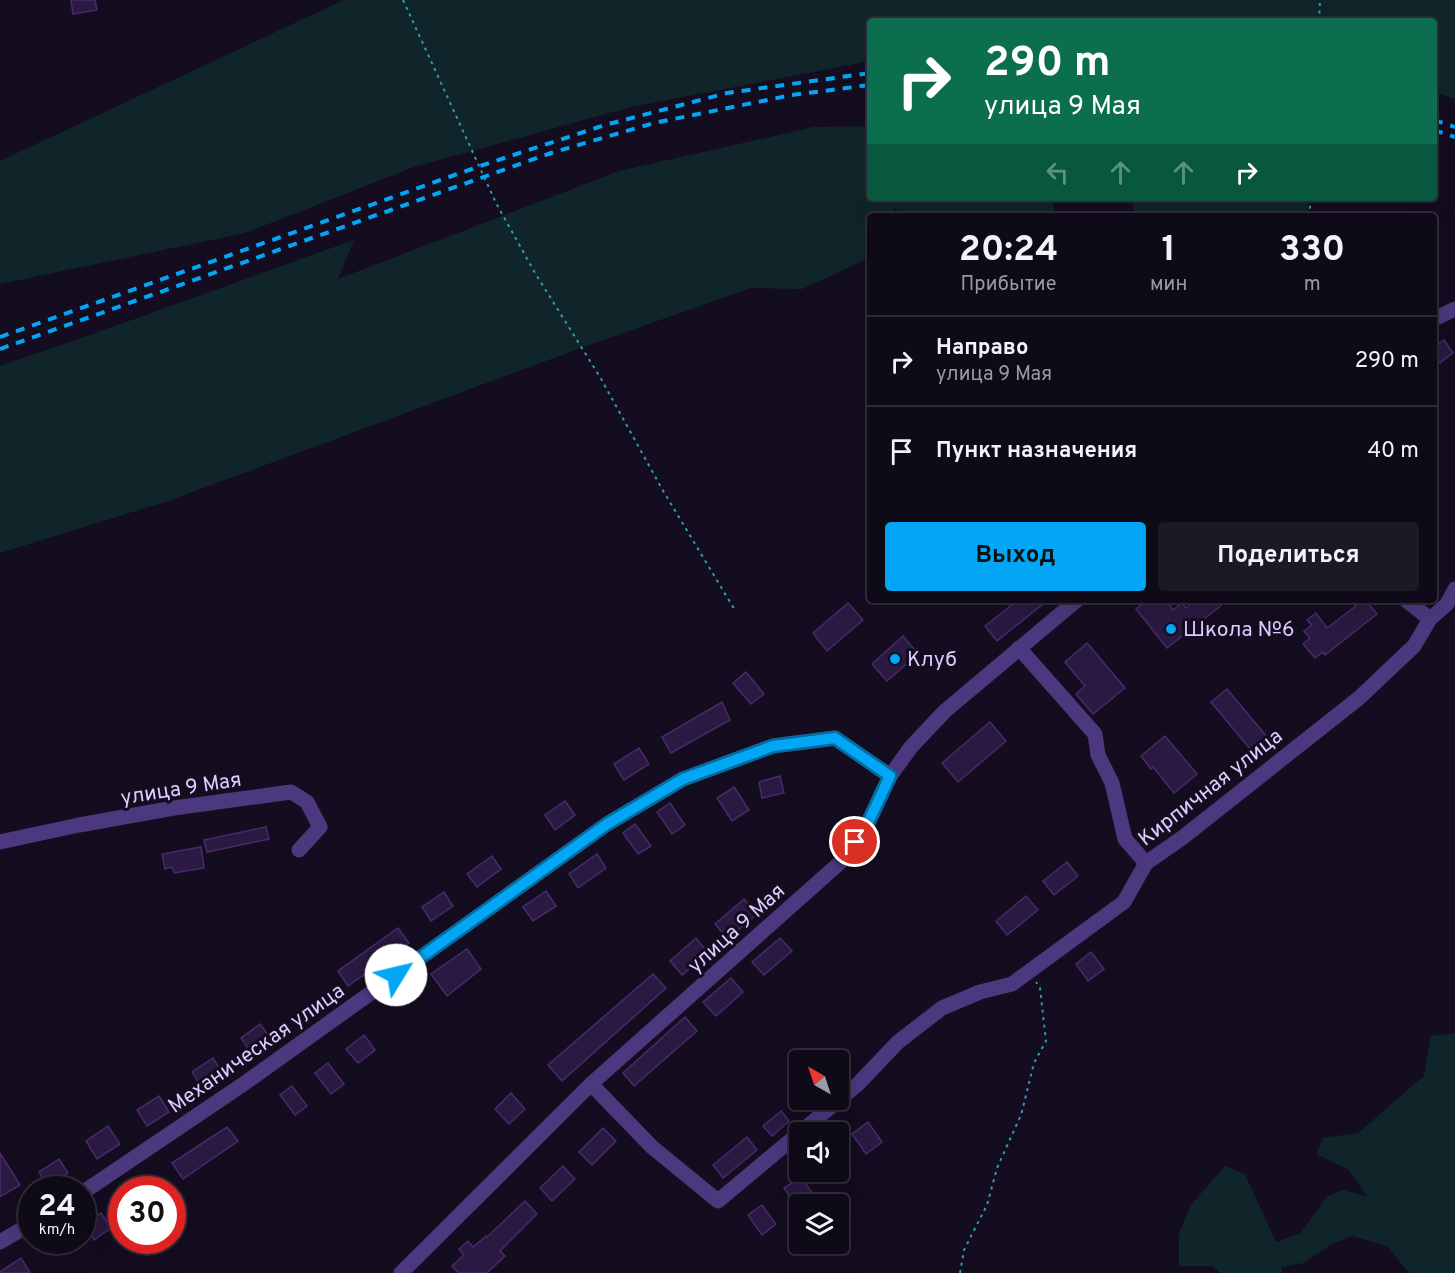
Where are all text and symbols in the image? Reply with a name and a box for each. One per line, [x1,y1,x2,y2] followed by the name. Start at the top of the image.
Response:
[984,38,1111,91] text: 290 m
[885,42,963,120] icon: right
[984,90,1141,124] text: улица 9 Мая
[1041,156,1074,189] icon: left
[1104,156,1137,189] icon: ahead
[1167,156,1200,189] icon: ahead
[1230,156,1263,189] icon: right
[959,228,1058,274] text: 20:24
[1161,228,1176,274] text: 1
[1279,228,1345,274] text: 330
[961,272,1056,298] text: Прибытие
[1150,272,1187,298] text: мин
[1304,272,1321,298] text: m
[936,335,1028,362] text: Направо
[885,345,918,378] icon: right
[1355,348,1419,375] text: 290 m
[936,362,1052,388] text: улица 9 Мая
[885,435,918,468] icon: arrive
[936,438,1137,465] text: Пункт назначения
[1367,438,1419,465] text: 40 m
[885,522,1146,591] button: Выход
[1158,522,1419,591] button: Поделиться
[1183,617,1295,644] place label: Школа №6
[1164,622,1178,636] marker: Школа №6
[907,647,957,674] place label: Клуб
[888,652,902,666] marker: Клуб
[1133,723,1289,853] street label: Кирпичная улица
[119,767,244,812] street label: улица 9 Мая
[829,816,880,867] pin
[838,825,871,858] icon: arrive
[683,878,791,980] street label: улица 9 Мая
[364,943,428,1007] position arrow
[163,978,350,1120] street label: Механическая улица
[789,1050,849,1110] north arrow
[789,1050,849,1254] map controls
[789,1122,849,1182] button: sound
[108,1176,186,1254] speed limit sign: 30
[38,1189,76,1226] text: 24
[789,1194,849,1254] button: layers
[39,1221,75,1240] text: km/h

